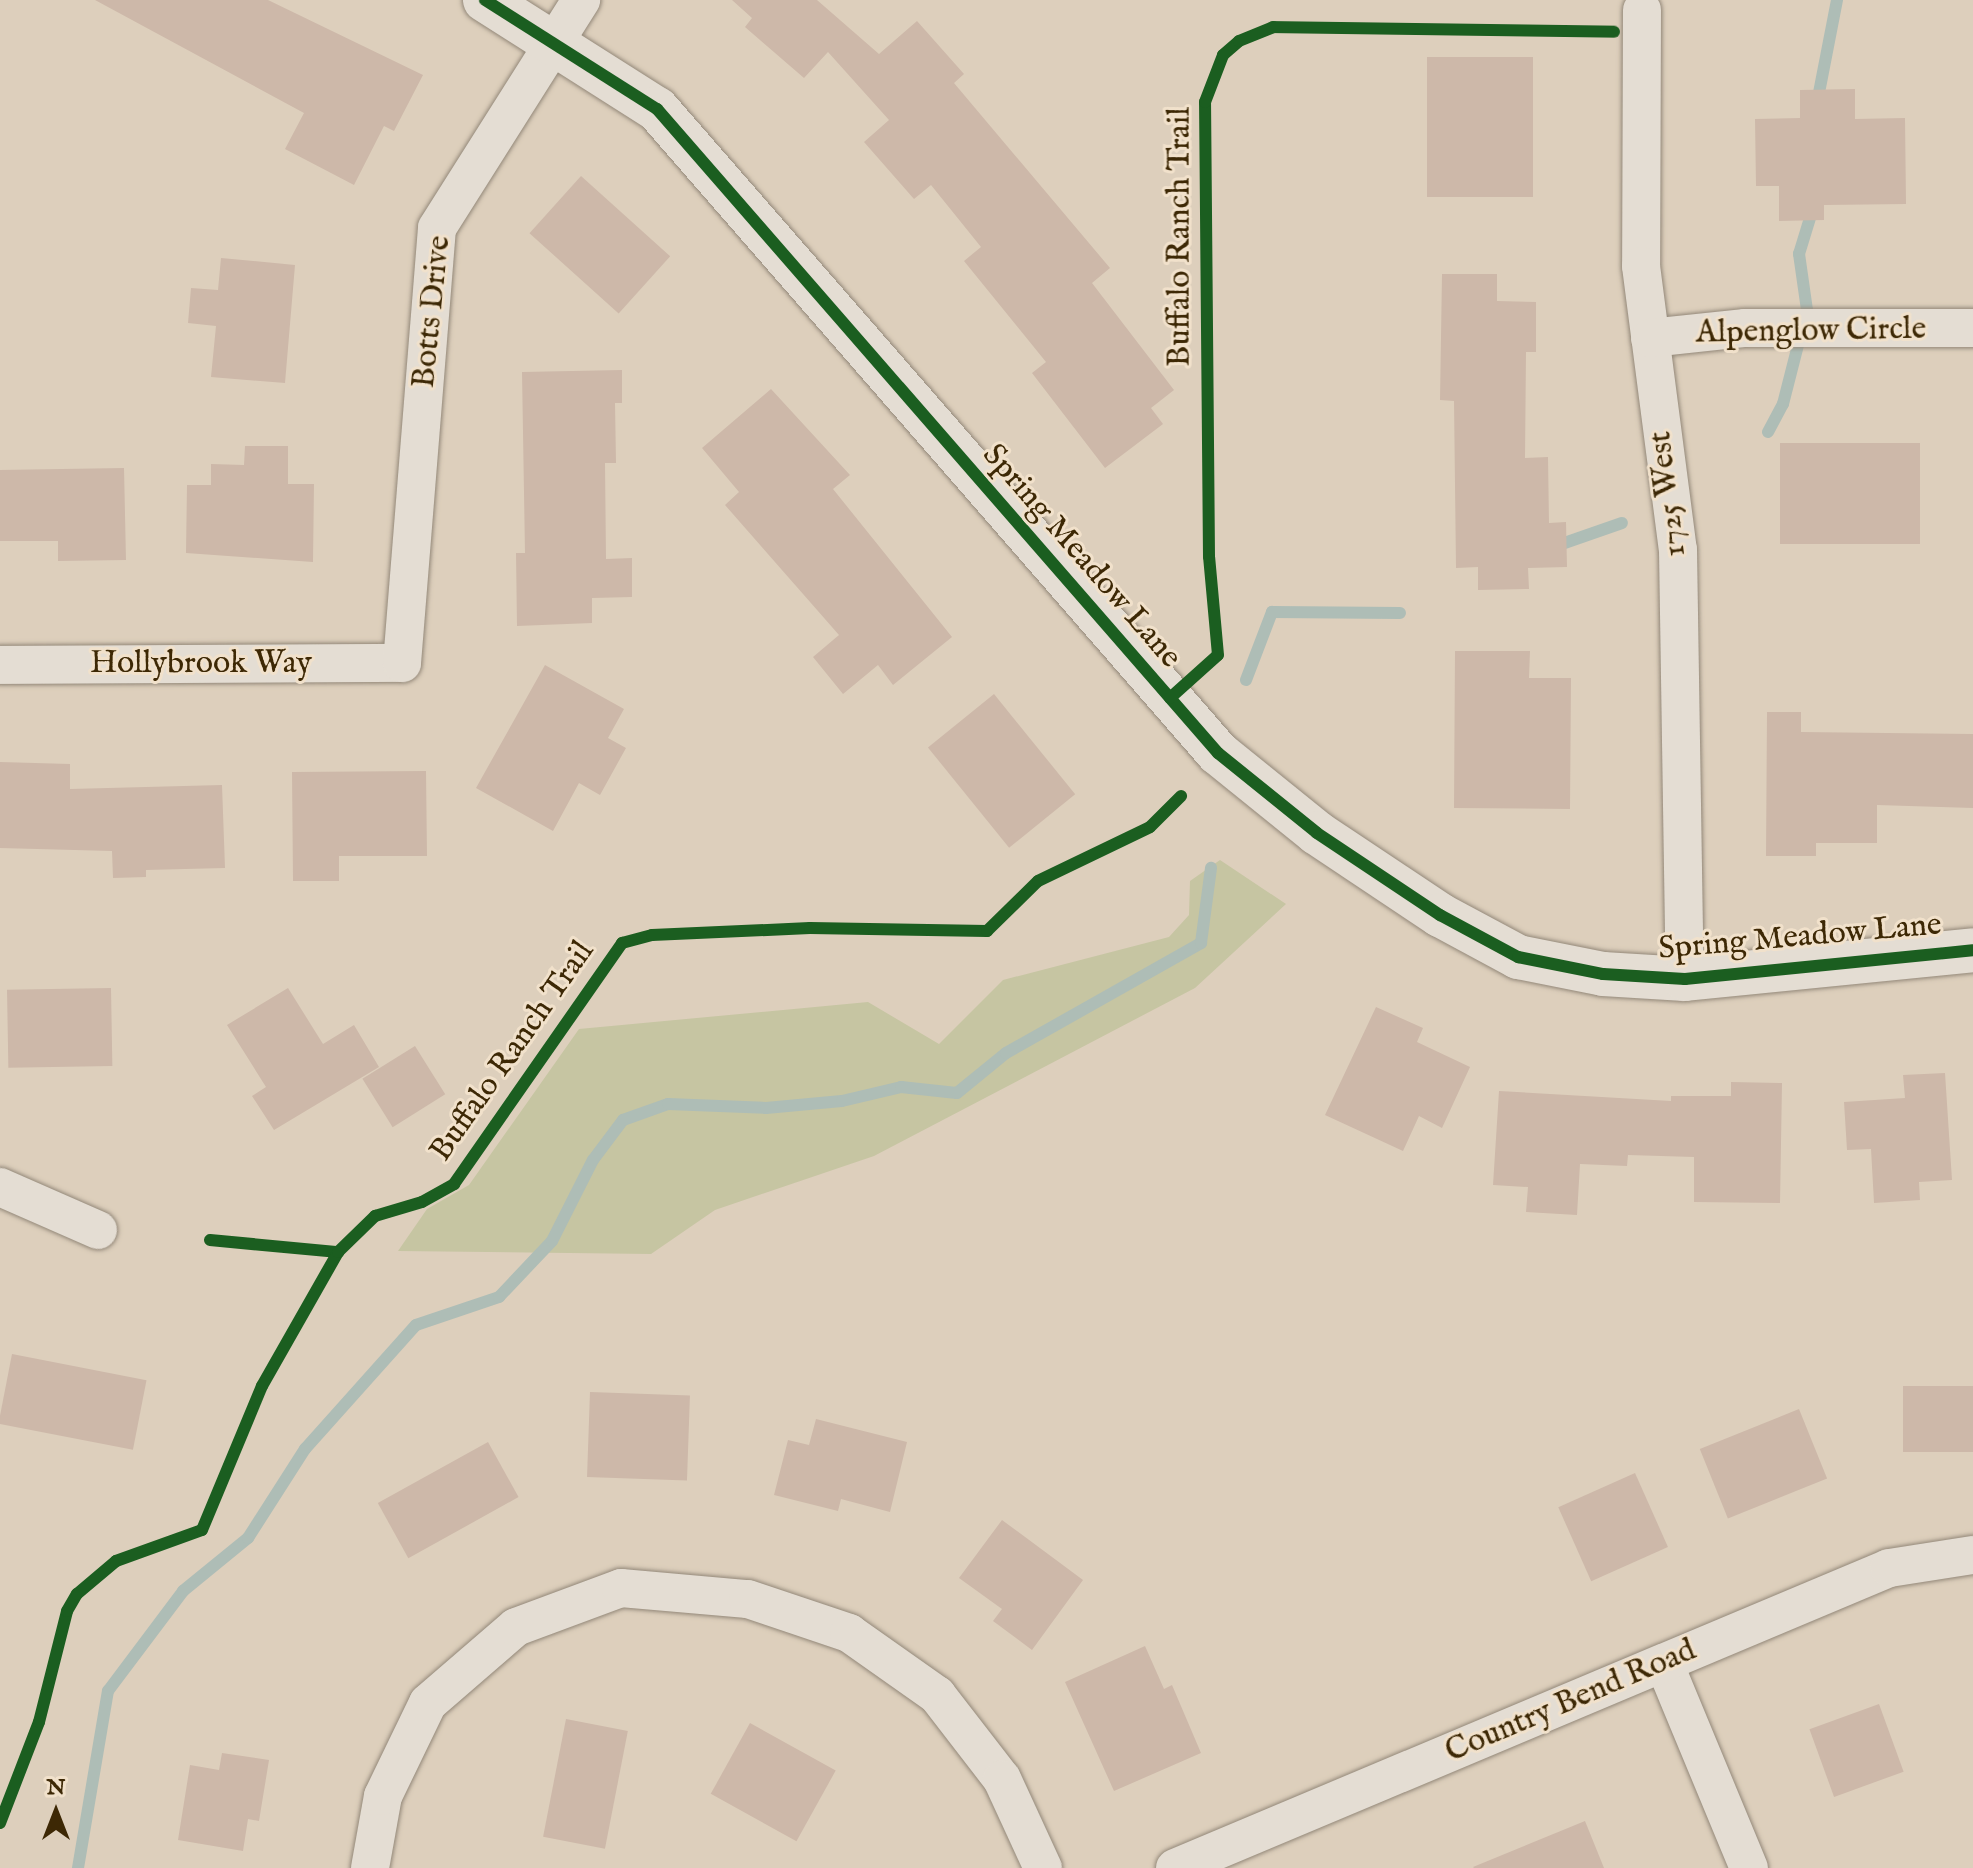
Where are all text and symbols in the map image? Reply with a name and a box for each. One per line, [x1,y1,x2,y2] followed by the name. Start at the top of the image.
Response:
[1162,107,1200,367] street label: Buffalo Ranch Trail
[406,234,460,390] street label: Botts Drive
[1695,311,1927,353] street label: Alpenglow Circle
[1642,429,1696,559] street label: 1725 West
[973,437,1189,677] street label: Spring Meadow Lane
[90,645,312,683] street label: Hollybrook Way
[1657,906,1943,970] street label: Spring Meadow Lane
[423,934,603,1170] street label: Buffalo Ranch Trail
[1440,1632,1702,1772] street label: Country Bend Road
[16,1772,96,1852] north arrow
[46,1774,66,1802] text: N

